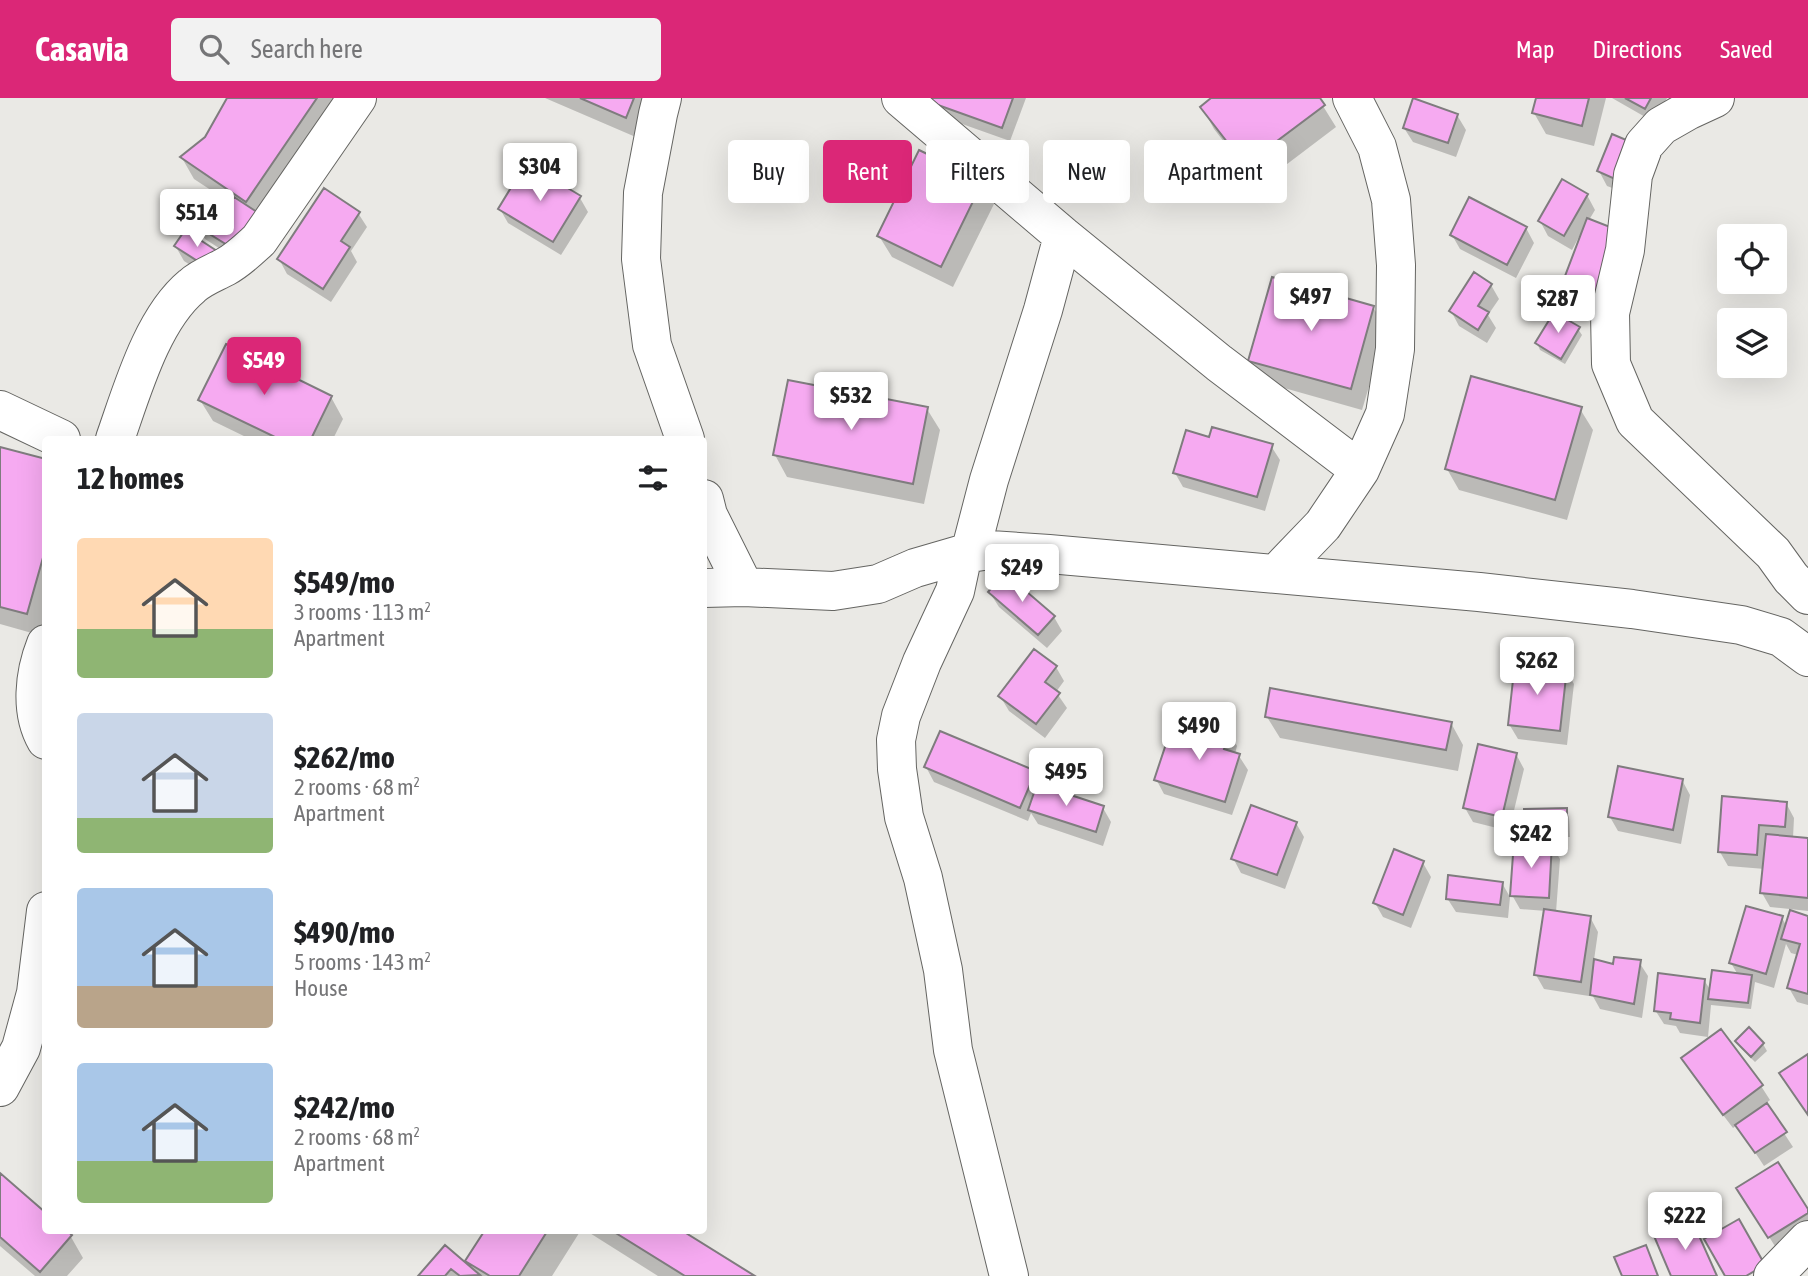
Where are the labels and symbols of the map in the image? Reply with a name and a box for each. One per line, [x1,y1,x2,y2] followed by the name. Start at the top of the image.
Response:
[499,144,581,203] pin: $304
[156,190,238,249] pin: $514
[1270,274,1352,333] pin: $497
[1517,275,1599,335] pin: $287
[223,338,305,397] pin: $549
[810,372,892,432] pin: $532
[981,545,1063,604] pin: $249
[1496,638,1578,697] pin: $262
[1158,702,1240,762] pin: $490
[1025,748,1107,808] pin: $495
[1490,810,1572,870] pin: $242
[1644,1192,1726,1252] pin: $222

